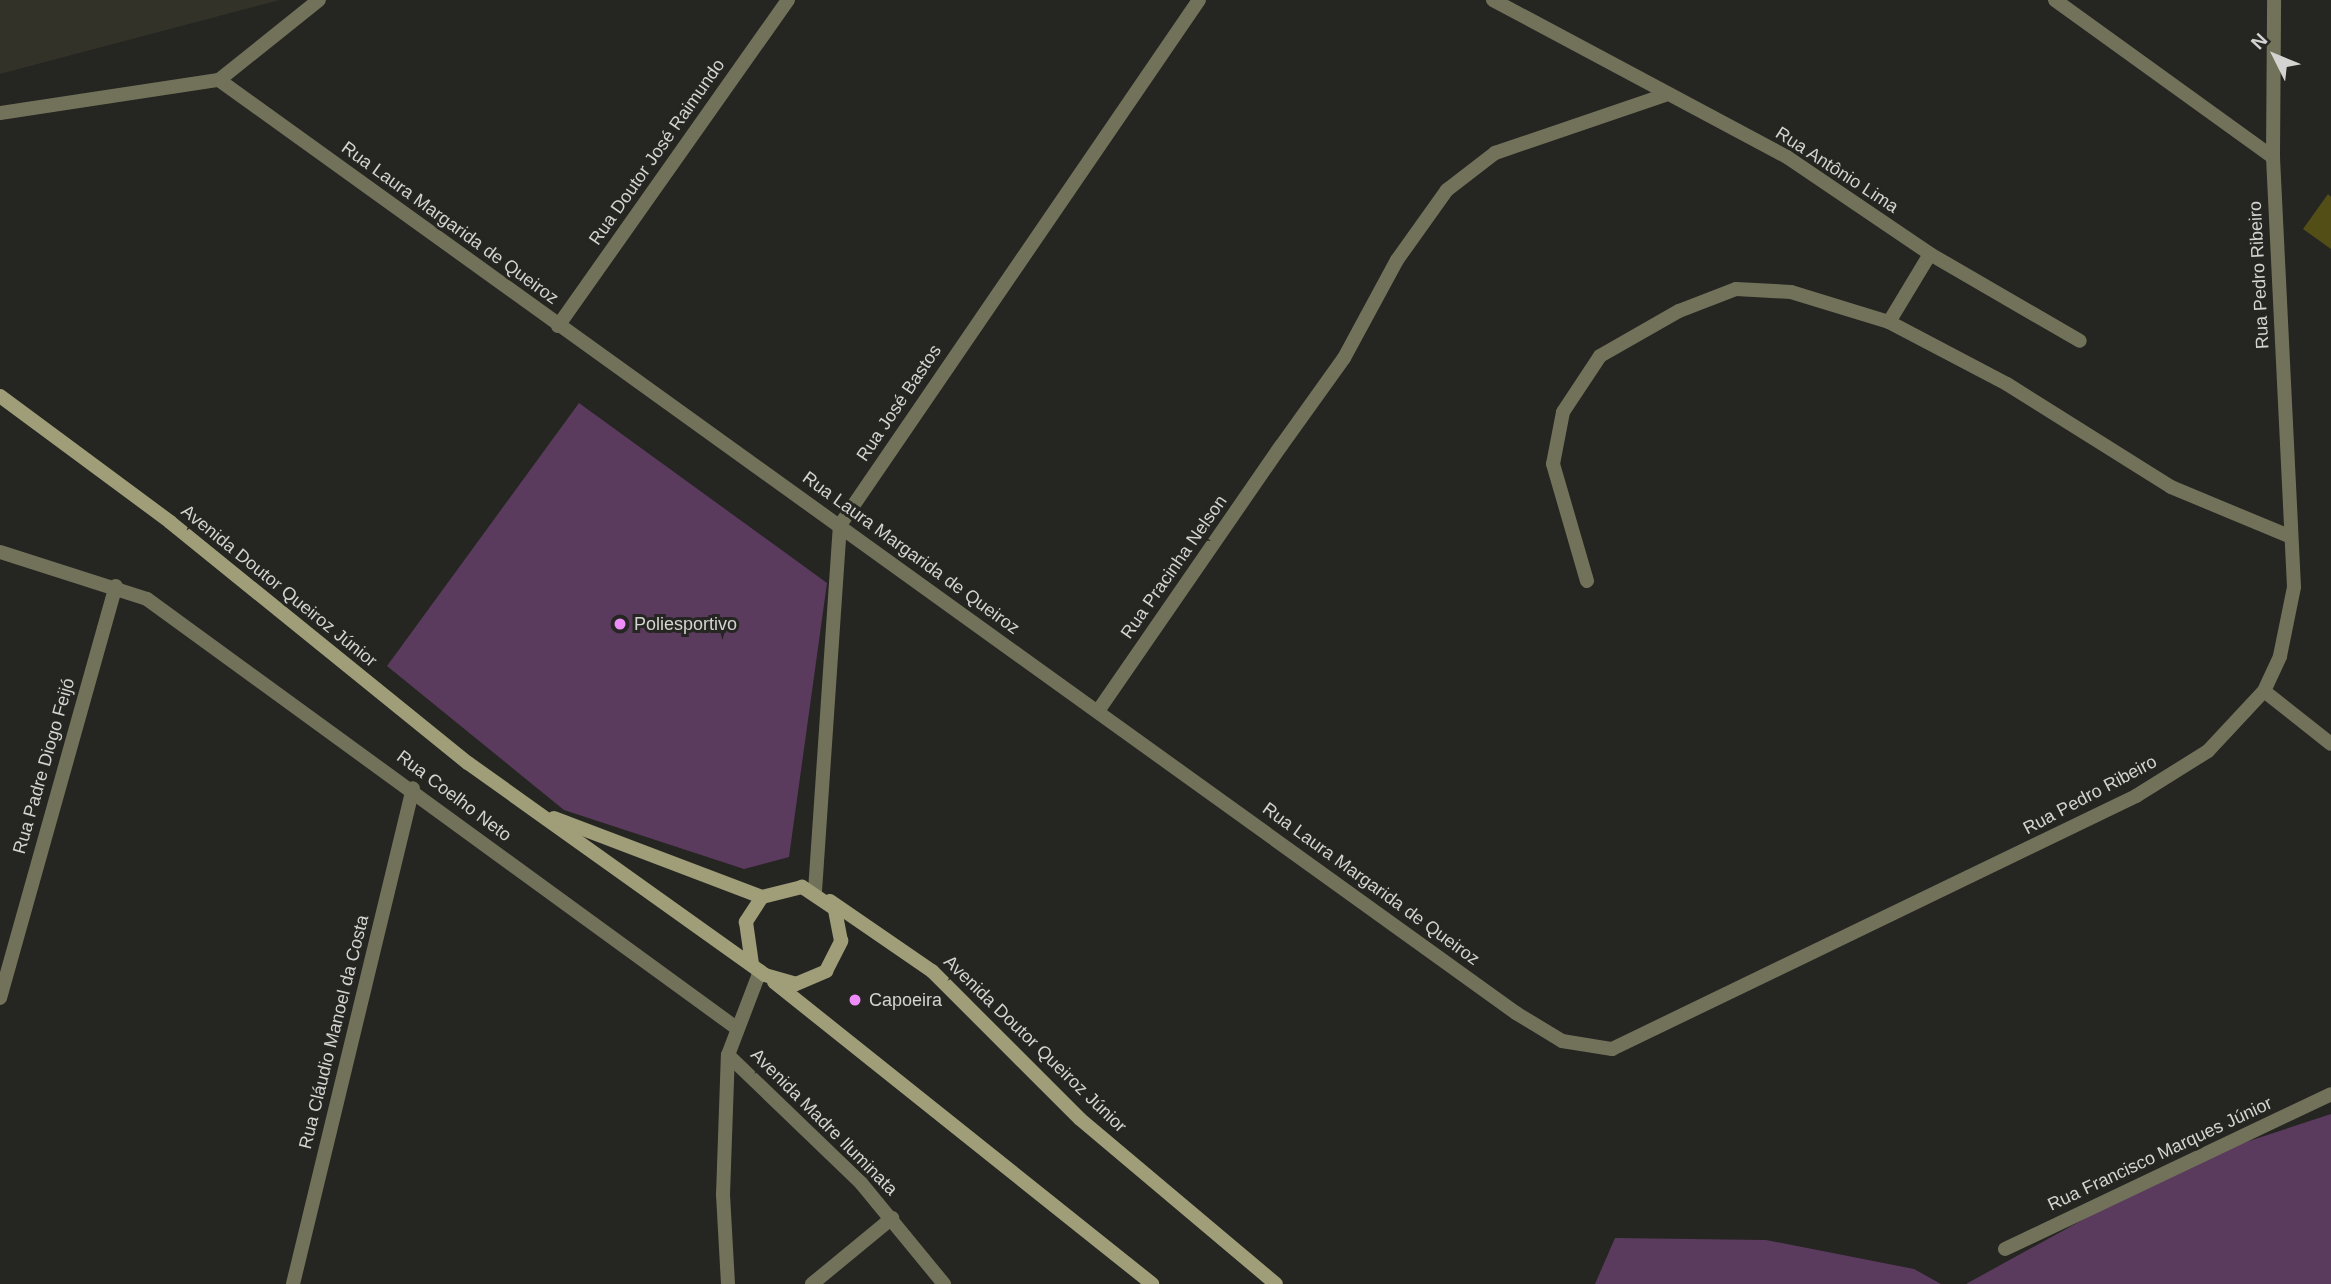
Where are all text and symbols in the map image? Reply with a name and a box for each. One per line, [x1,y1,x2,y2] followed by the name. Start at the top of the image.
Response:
[2240,21,2310,91] north arrow
[2247,29,2272,54] text: N
[584,55,730,249] street label: Rua Doutor José Raimundo
[1771,122,1903,218] street label: Rua Antônio Lima
[337,137,563,309] street label: Rua Laura Margarida de Queiroz
[2244,200,2274,350] street label: Rua Pedro Ribeiro
[852,341,946,465] street label: Rua José Bastos
[798,467,1024,639] street label: Rua Laura Margarida de Queiroz
[1116,491,1232,643] street label: Rua Pracinha Nelson
[177,500,381,672] street label: Avenida Doutor Queiroz Júnior
[634,613,737,635] place label: Poliesportivo
[612,616,628,632] marker: Poliesportivo
[9,675,79,857] street label: Rua Padre Diogo Feijó
[392,746,516,846] street label: Rua Coelho Neto
[2020,751,2160,839] street label: Rua Pedro Ribeiro
[1258,798,1484,970] street label: Rua Laura Margarida de Queiroz
[294,913,374,1151] street label: Rua Cláudio Manoel da Costa
[939,951,1131,1137] street label: Avenida Doutor Queiroz Júnior
[869,989,942,1011] place label: Capoeira
[847,992,863,1008] marker: Capoeira
[746,1044,902,1200] street label: Avenida Madre Iluminata
[2044,1092,2276,1216] street label: Rua Francisco Marques Júnior

